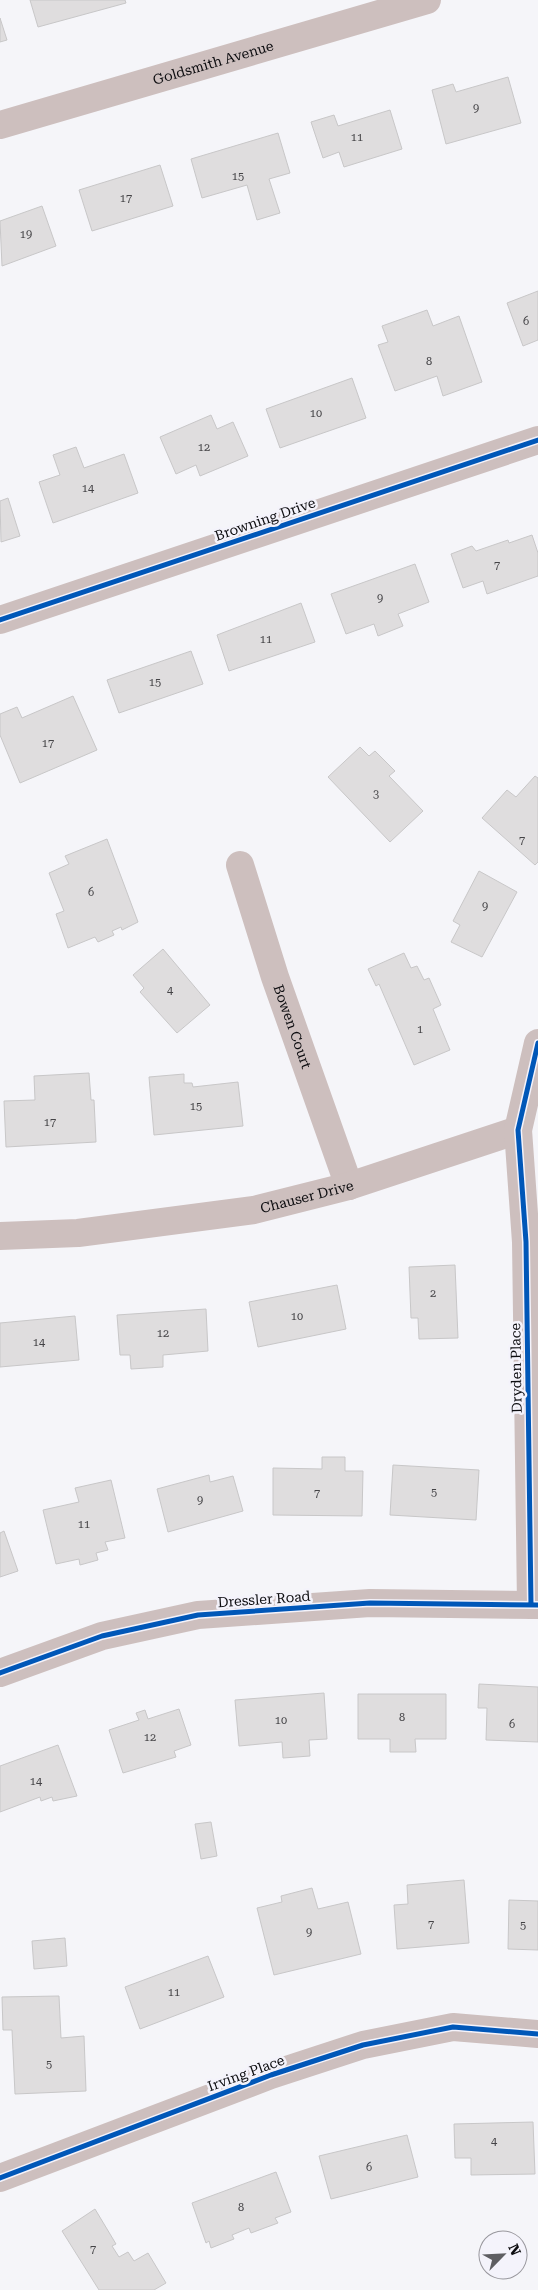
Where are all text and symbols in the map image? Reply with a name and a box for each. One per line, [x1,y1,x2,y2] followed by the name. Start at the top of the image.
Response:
[151,37,276,88] street label: Goldsmith Avenue
[473,102,479,115] house number: 9
[351,131,363,144] house number: 11
[232,170,244,183] house number: 15
[120,192,132,205] house number: 17
[20,228,32,241] house number: 19
[523,315,529,328] house number: 6
[426,355,432,368] house number: 8
[310,407,322,420] house number: 10
[198,441,210,454] house number: 12
[82,482,95,495] house number: 14
[213,494,318,544] street label: Browning Drive
[494,559,500,572] house number: 7
[377,592,383,605] house number: 9
[260,633,272,646] house number: 11
[149,676,161,689] house number: 15
[42,737,54,750] house number: 17
[373,788,379,801] house number: 3
[519,834,525,847] house number: 7
[88,886,94,899] house number: 6
[482,900,488,913] house number: 9
[270,982,315,1071] street label: Bowen Court
[167,984,174,997] house number: 4
[417,1023,423,1036] house number: 1
[190,1100,202,1113] house number: 15
[44,1116,56,1129] house number: 17
[259,1177,356,1216] street label: Chauser Drive
[430,1287,436,1300] house number: 2
[291,1310,303,1323] house number: 10
[507,1322,525,1413] street label: Dryden Place
[157,1327,169,1340] house number: 12
[33,1336,46,1349] house number: 14
[431,1486,437,1499] house number: 5
[314,1487,320,1500] house number: 7
[197,1494,203,1507] house number: 9
[78,1518,90,1531] house number: 11
[217,1588,311,1610] street label: Dressler Road
[399,1711,405,1724] house number: 8
[275,1714,287,1727] house number: 10
[509,1718,515,1731] house number: 6
[144,1731,156,1744] house number: 12
[30,1775,43,1788] house number: 14
[428,1918,434,1931] house number: 7
[520,1919,526,1932] house number: 5
[306,1926,312,1939] house number: 9
[168,1986,180,1999] house number: 11
[205,2052,287,2094] street label: Irving Place
[46,2058,52,2071] house number: 5
[491,2135,498,2148] house number: 4
[366,2161,372,2174] house number: 6
[238,2201,244,2214] house number: 8
[478,2230,528,2280] north arrow
[505,2242,524,2258] text: N
[90,2243,96,2256] house number: 7

